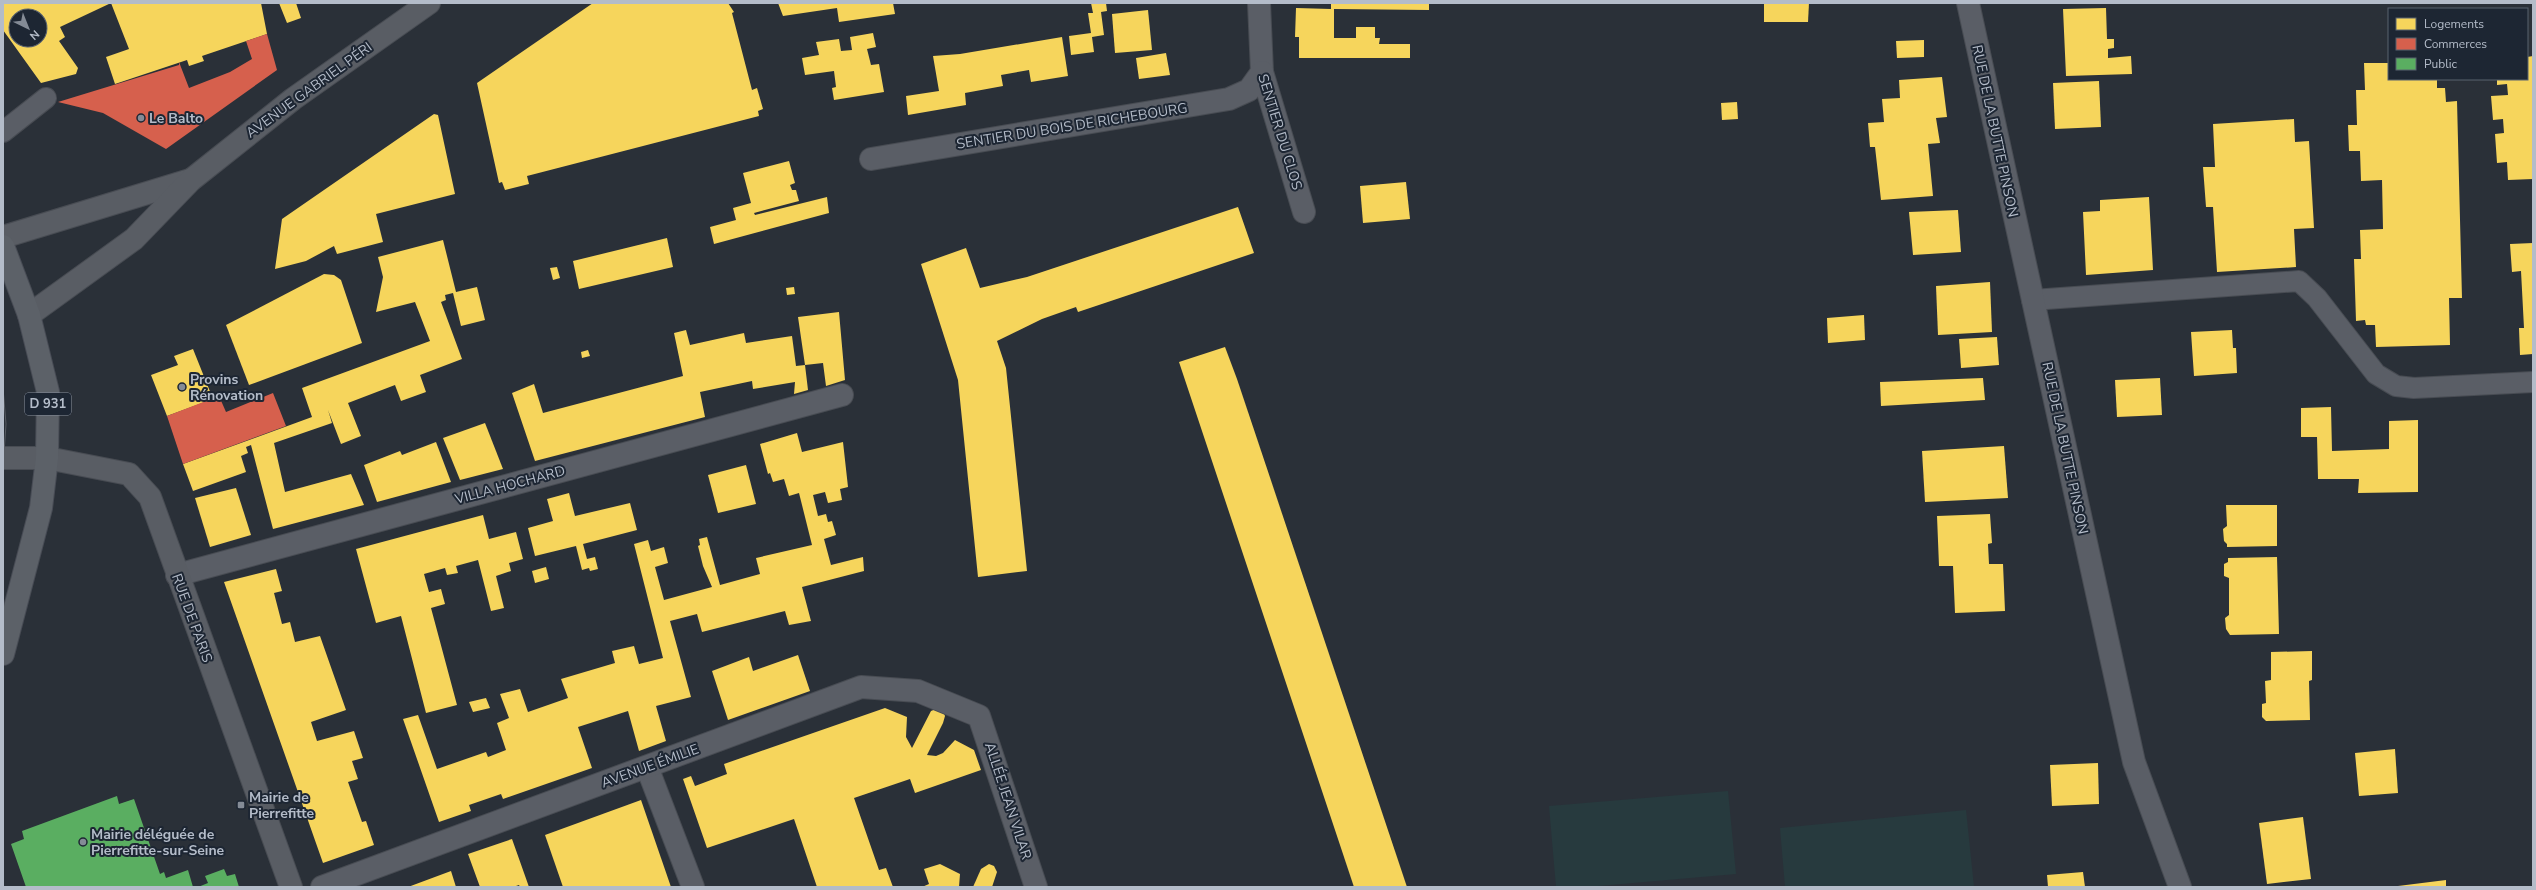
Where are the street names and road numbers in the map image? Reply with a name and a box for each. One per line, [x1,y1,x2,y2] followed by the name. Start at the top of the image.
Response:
[242,38,376,142] street label: AVENUE GABRIEL PÉRI
[1967,43,2023,219] street label: RUE DE LA BUTTE PINSON
[1253,72,1307,193] street label: SENTIER DU CLOS
[955,98,1189,154] street label: SENTIER DU BOIS DE RICHEBOURG
[2037,360,2093,536] street label: RUE DE LA BUTTE PINSON
[25,393,71,415] road number: D 931
[452,461,567,509] street label: VILLA HOCHARD
[167,571,217,665] street label: RUE DE PARIS
[599,740,701,792] street label: AVENUE ÉMILIE
[980,740,1036,862] street label: ALLÉE JEAN VILAR

